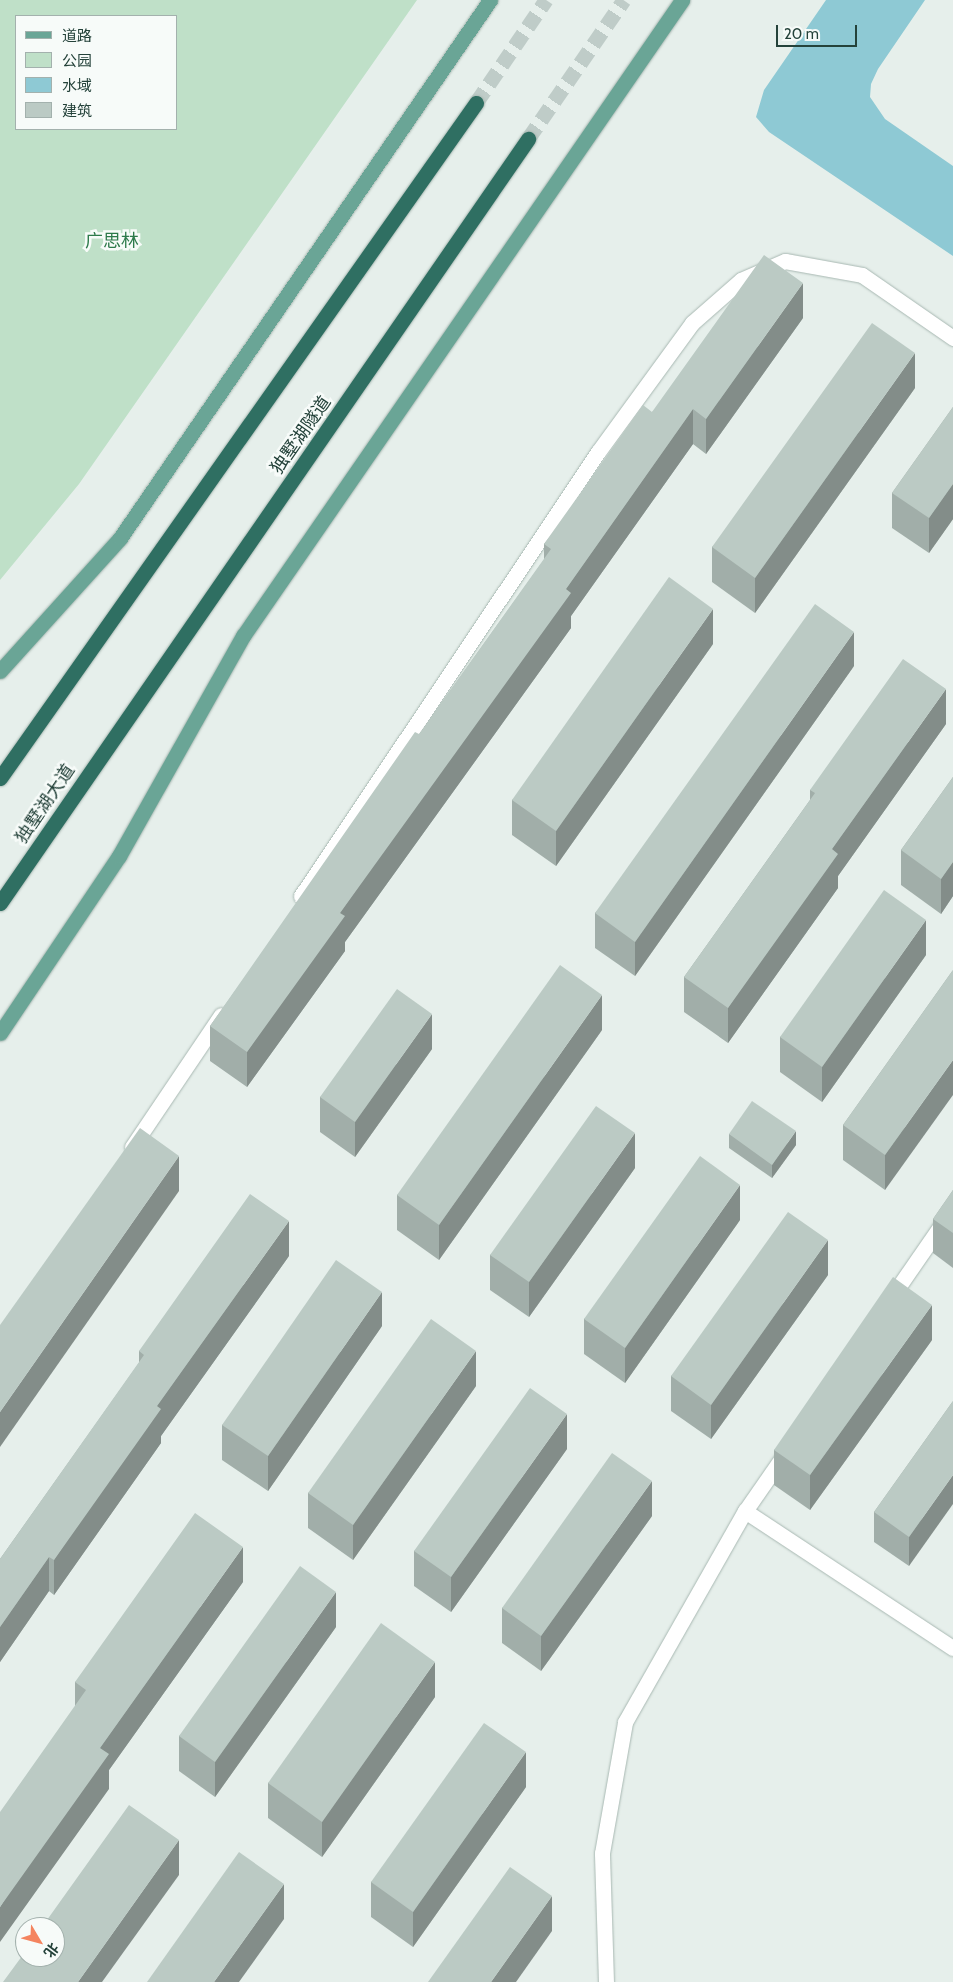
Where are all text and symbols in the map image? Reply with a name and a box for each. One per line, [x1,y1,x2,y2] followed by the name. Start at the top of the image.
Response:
[15,15,178,130] legend
[778,15,859,47] scale bar
[784,25,819,43] text: 20 m
[62,27,92,45] text: 道路
[62,52,92,70] text: 公园
[62,77,92,95] text: 水域
[62,102,92,120] text: 建筑
[85,230,139,252] park label: 广思林
[266,392,336,478] street label: 独墅湖隧道
[11,761,79,847] street label: 独墅湖大道
[15,1917,65,1967] north arrow
[40,1939,63,1961] text: 北

